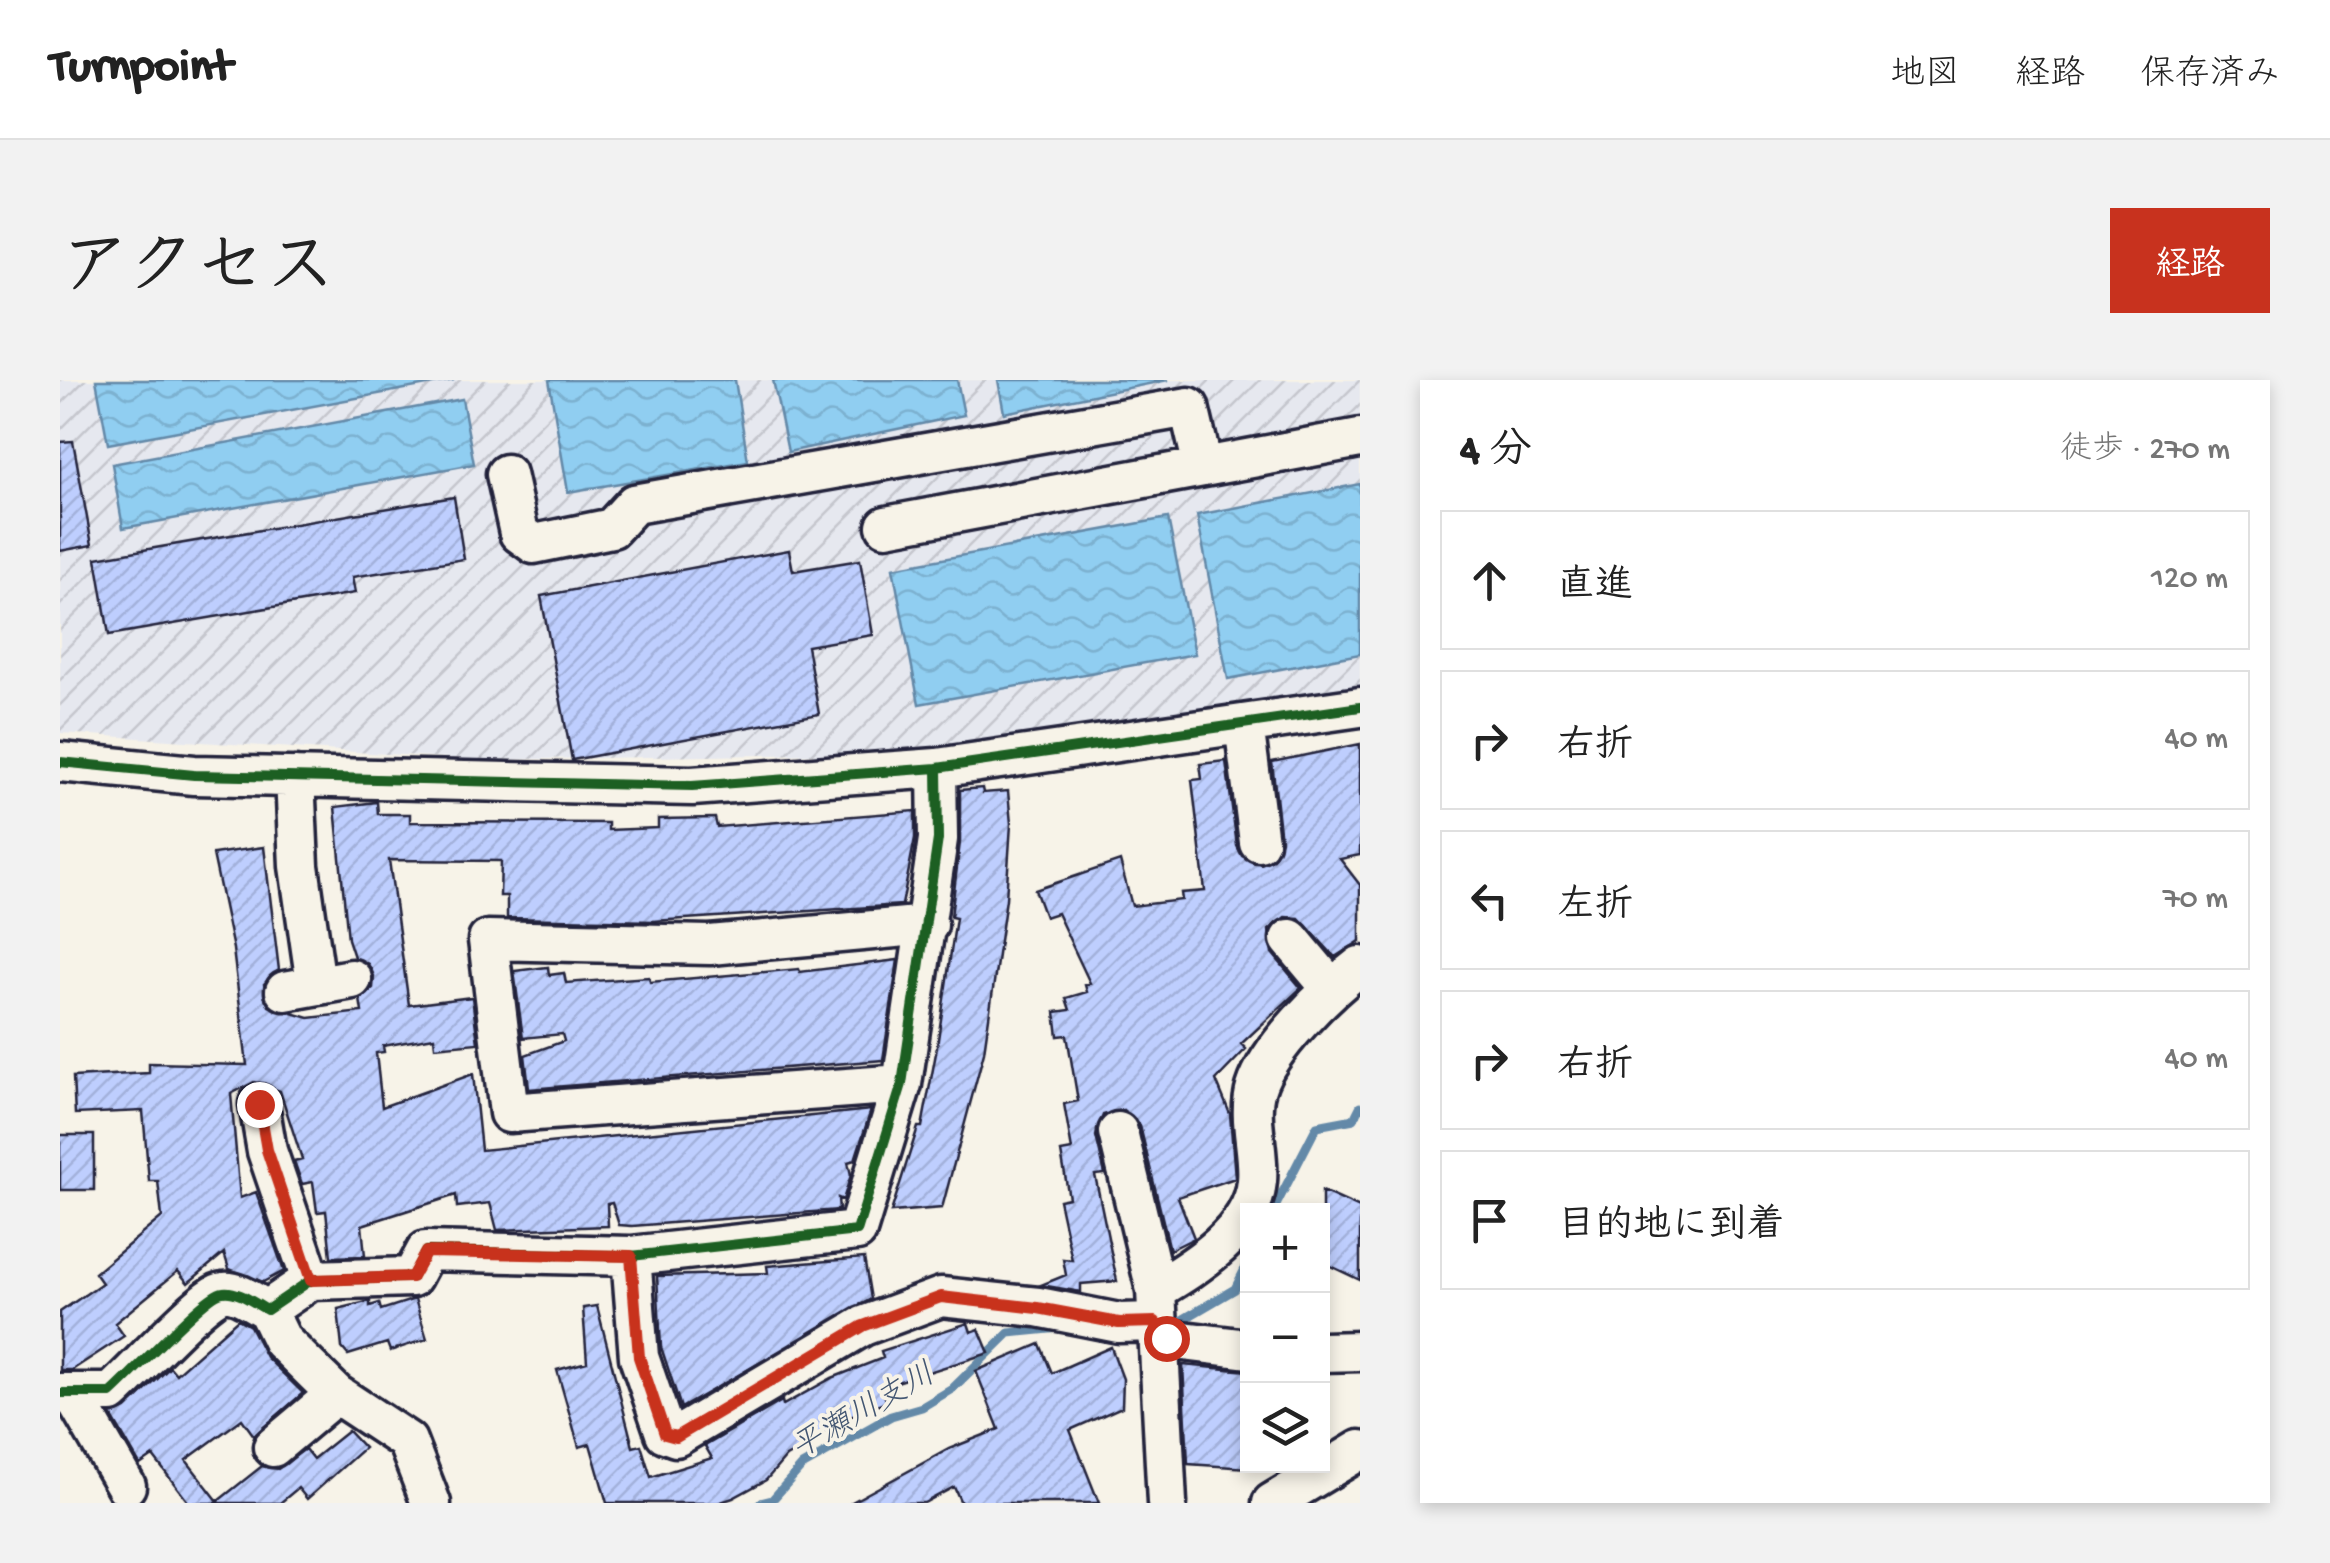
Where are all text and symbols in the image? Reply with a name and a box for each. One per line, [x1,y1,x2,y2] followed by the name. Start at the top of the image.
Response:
[50,41,232,98] text: Turnpoint
[1890,56,1960,97] text: 地図
[2015,56,2085,97] text: 経路
[2140,56,2280,97] text: 保存済み
[2110,208,2270,313] button: 経路
[60,232,336,315] text: アクセス
[1460,429,1532,478] text: 4 分
[2060,432,2230,470] text: 徒歩 · 270 m
[1462,553,1517,608] icon: ahead
[2151,561,2228,599] text: 120 m
[1557,566,1633,610] text: 直進
[1462,713,1517,768] icon: right
[2164,721,2228,759] text: 40 m
[1557,726,1633,770] text: 右折
[1462,873,1517,928] icon: left
[2163,881,2228,919] text: 70 m
[1557,886,1633,930] text: 左折
[1462,1033,1517,1088] icon: right
[2164,1041,2228,1079] text: 40 m
[1557,1046,1633,1090] text: 右折
[237,1082,283,1128] route end
[1462,1193,1517,1248] icon: arrive
[1240,1203,1330,1473] map controls
[1240,1203,1330,1293] button: +
[1557,1206,1785,1250] text: 目的地に到着
[1240,1293,1330,1383] button: −
[1144,1316,1190,1362] route start
[785,1356,943,1470] water label: 平瀬川支川
[1240,1383,1330,1473] button: layers

